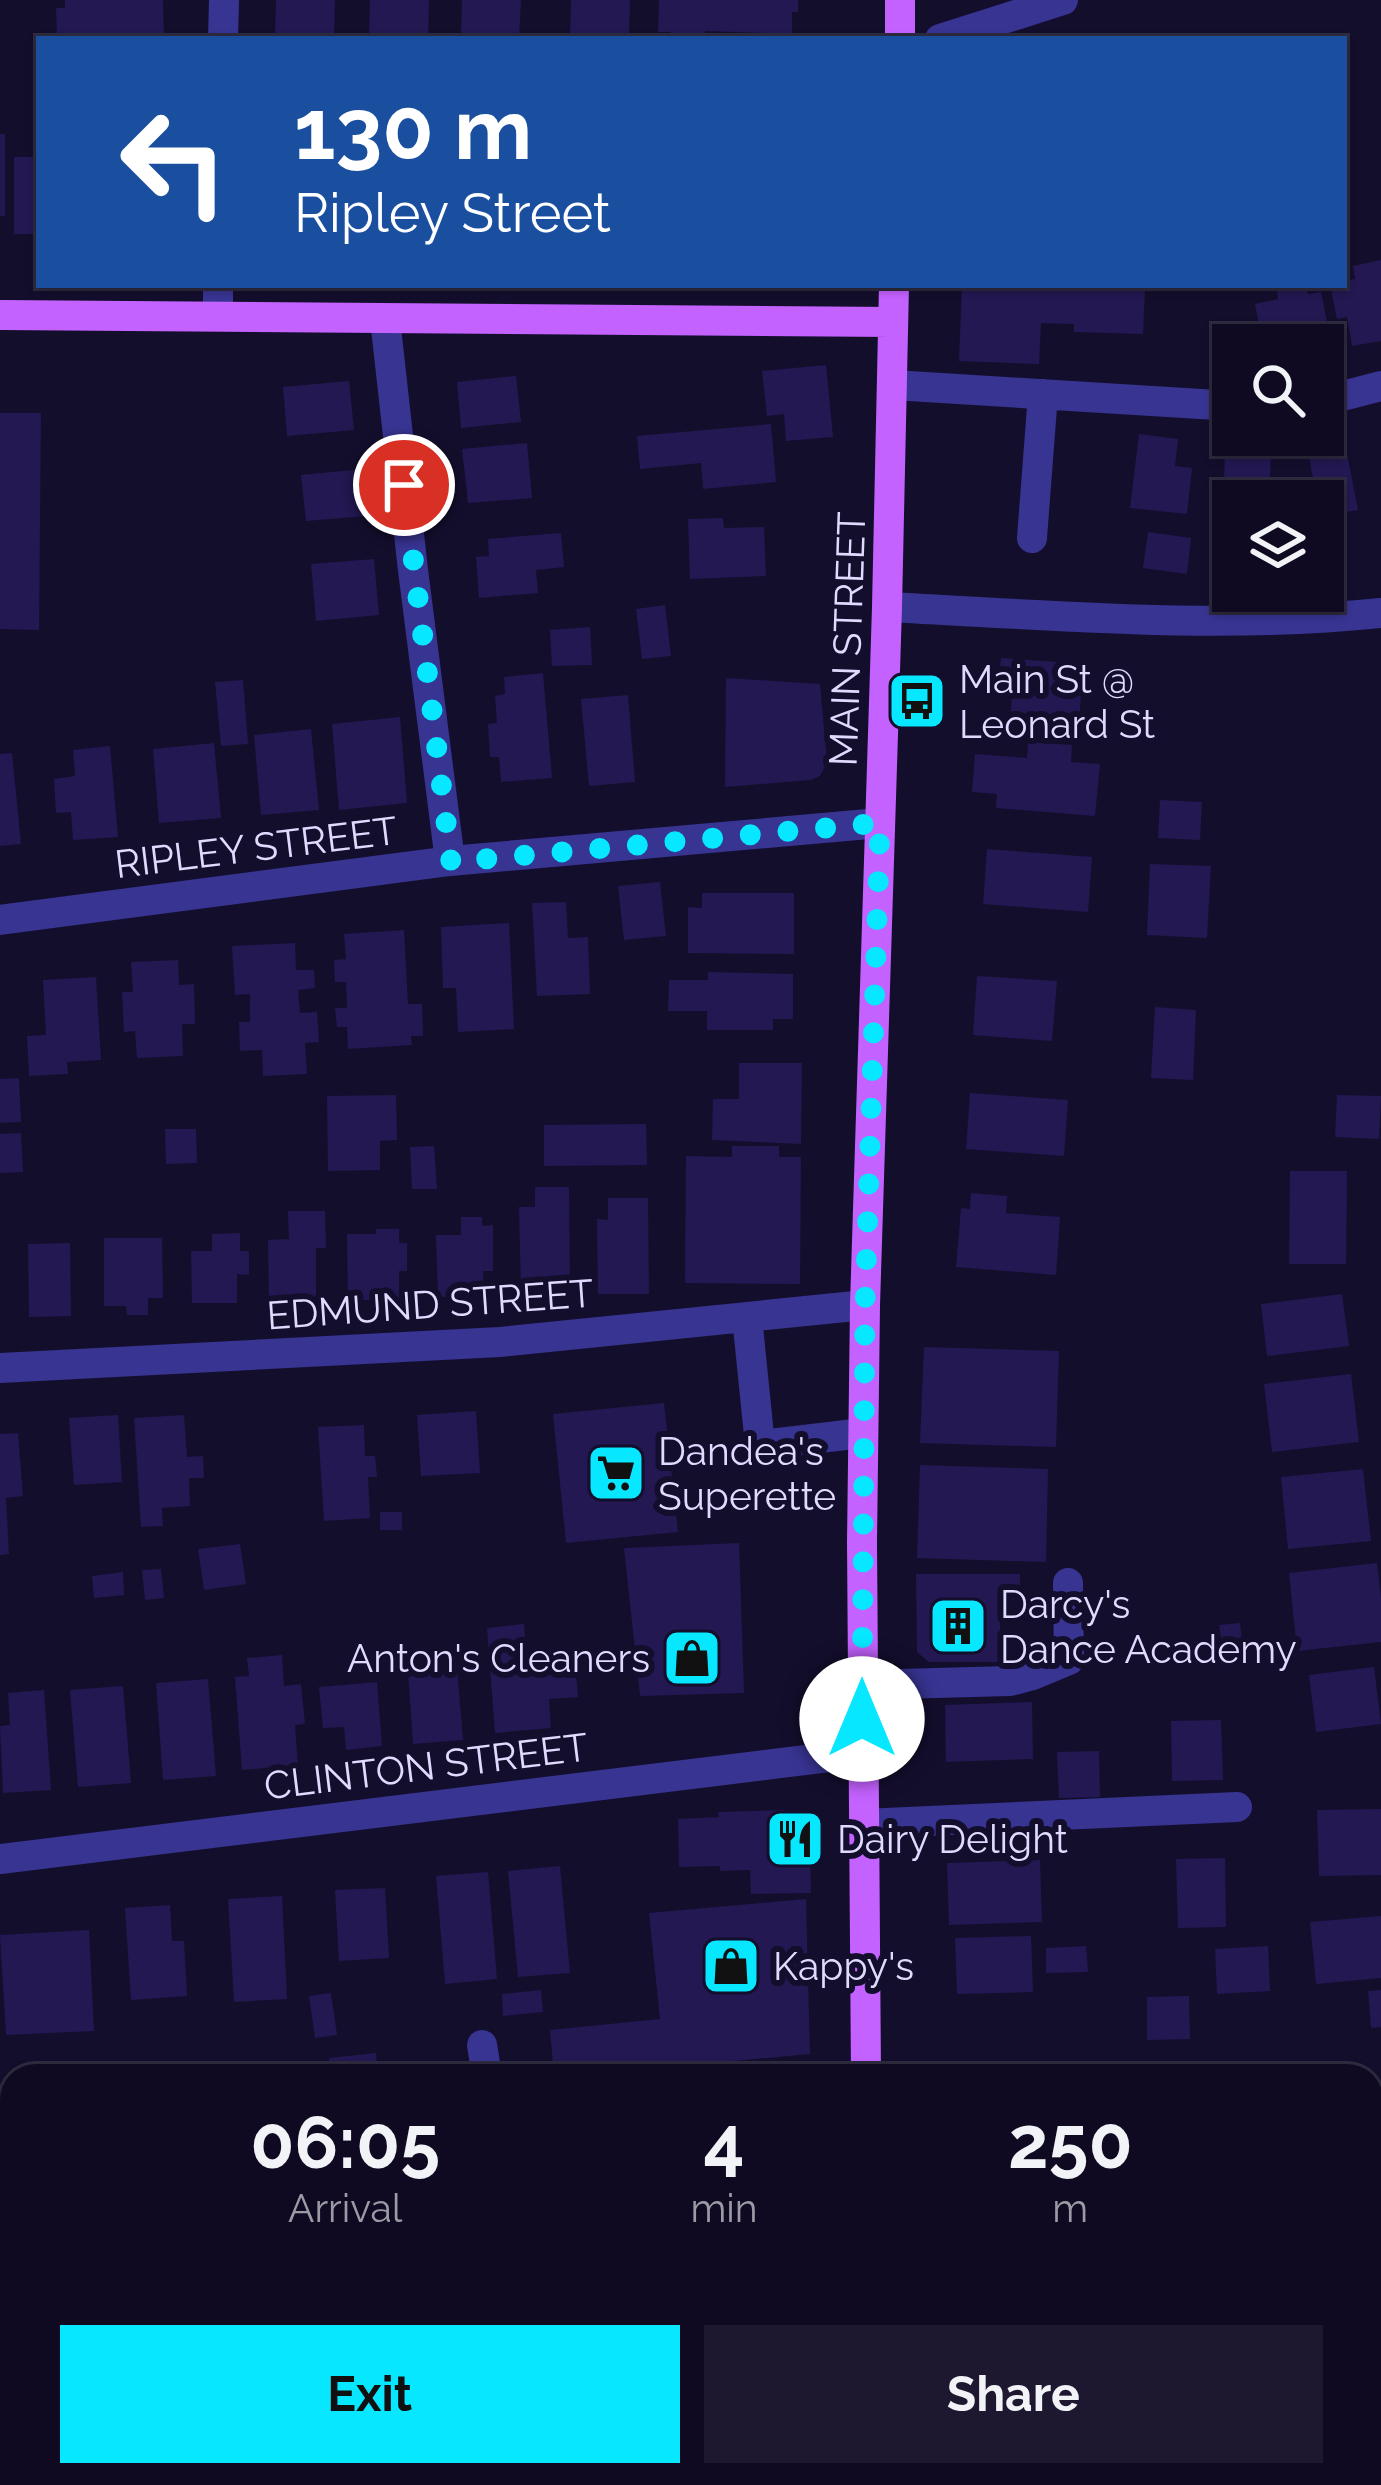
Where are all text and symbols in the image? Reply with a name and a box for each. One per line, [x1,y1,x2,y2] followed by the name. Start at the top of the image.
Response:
[294,80,532,179] text: 130 m
[96,84,252,240] icon: left
[294,181,611,245] text: Ripley Street
[1212,324,1344,612] map controls
[1212,324,1344,456] button: search
[353,434,455,536] pin
[371,452,437,518] icon: arrive
[1212,480,1344,612] button: layers
[820,511,874,767] street label: MAIN STREET
[959,656,1155,747] place label: Main St @ Leonard St
[886,670,948,732] bus stop icon: Main St @ Leonard St
[112,807,400,887] street label: RIPLEY STREET
[265,1270,595,1338] street label: EDMUND STREET
[658,1428,836,1519] place label: Dandea's Superette
[585,1442,647,1504] supermarket icon: Dandea's Superette
[1000,1581,1297,1672] place label: Darcy's Dance Academy
[927,1595,989,1657] building icon: Darcy's Dance Academy
[661,1627,723,1689] shop icon: Anton's Cleaners
[347,1635,650,1681] place label: Anton's Cleaners
[799,1656,925,1782] position arrow
[262,1723,591,1809] street label: CLINTON STREET
[764,1808,826,1870] restaurant icon: Dairy Delight
[837,1816,1068,1862] place label: Dairy Delight
[700,1935,762,1997] shop icon: Kappy's
[773,1943,914,1989] place label: Kappy's
[250,2100,440,2185] text: 06:05
[703,2100,745,2185] text: 4
[1008,2100,1133,2185] text: 250
[288,2185,402,2231] text: Arrival
[690,2185,758,2231] text: min
[1052,2185,1088,2231] text: m
[60,2325,680,2463] button: Exit
[704,2325,1323,2463] button: Share

